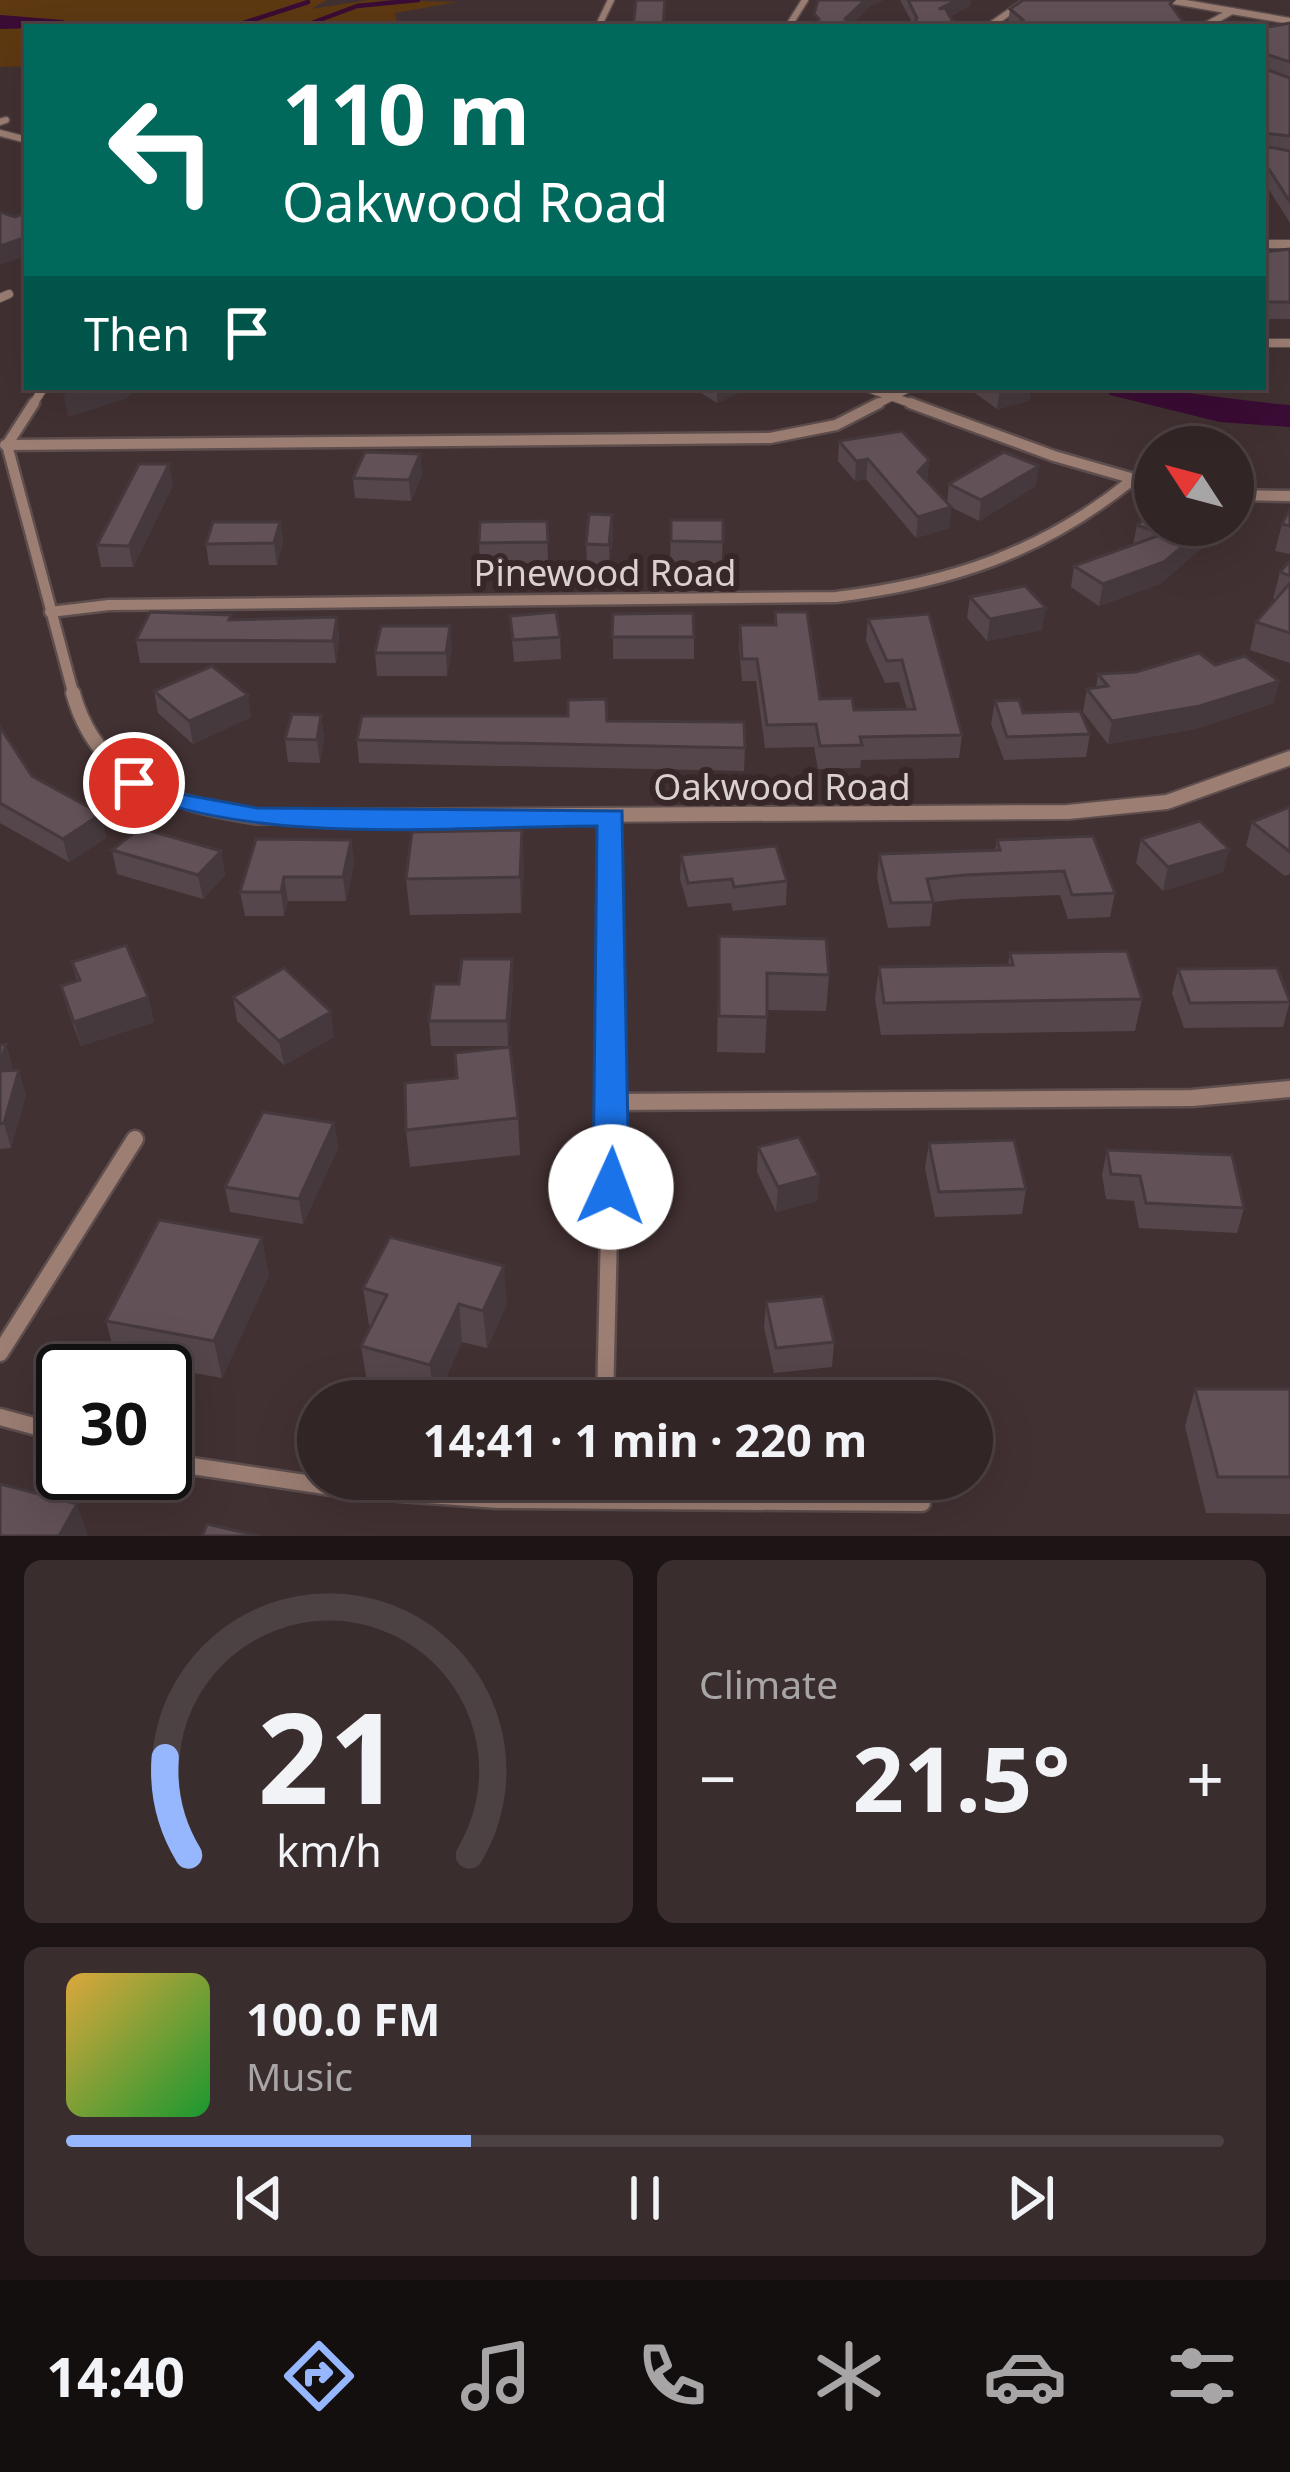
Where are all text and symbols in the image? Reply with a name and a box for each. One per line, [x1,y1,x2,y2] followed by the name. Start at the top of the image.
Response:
[282,55,530,170] text: 110 m
[84,72,240,228] icon: left
[282,164,668,238] text: Oakwood Road
[214,300,280,366] icon: arrive
[84,303,190,364] text: Then
[1134,426,1254,546] north arrow
[1134,426,1254,546] map controls
[474,548,736,597] street label: Pinewood Road
[83,732,185,834] pin
[101,750,167,816] icon: arrive
[653,762,911,811] street label: Oakwood Road
[548,1124,674,1250] position arrow
[36,1344,192,1500] speed limit sign: 30
[423,1409,867,1470] text: 14:41 · 1 min · 220 m
[699,1657,838,1710] text: Climate
[257,1671,400,1841] text: 21
[853,1716,1070,1838] text: 21.5°
[699,1732,737,1822] text: −
[1186,1732,1224,1822] text: +
[276,1820,381,1879] text: km/h
[246,1988,440,2049] text: 100.0 FM
[246,2049,353,2102] text: Music
[226,2165,292,2231] icon: previous
[612,2165,678,2231] icon: pause
[998,2165,1064,2231] icon: next
[277,2334,361,2418] icon: directions
[454,2334,538,2418] icon: music
[630,2334,714,2418] icon: phone
[807,2334,891,2418] icon: climate
[983,2334,1067,2418] icon: car
[1160,2334,1244,2418] icon: filters
[46,2339,185,2413] text: 14:40

